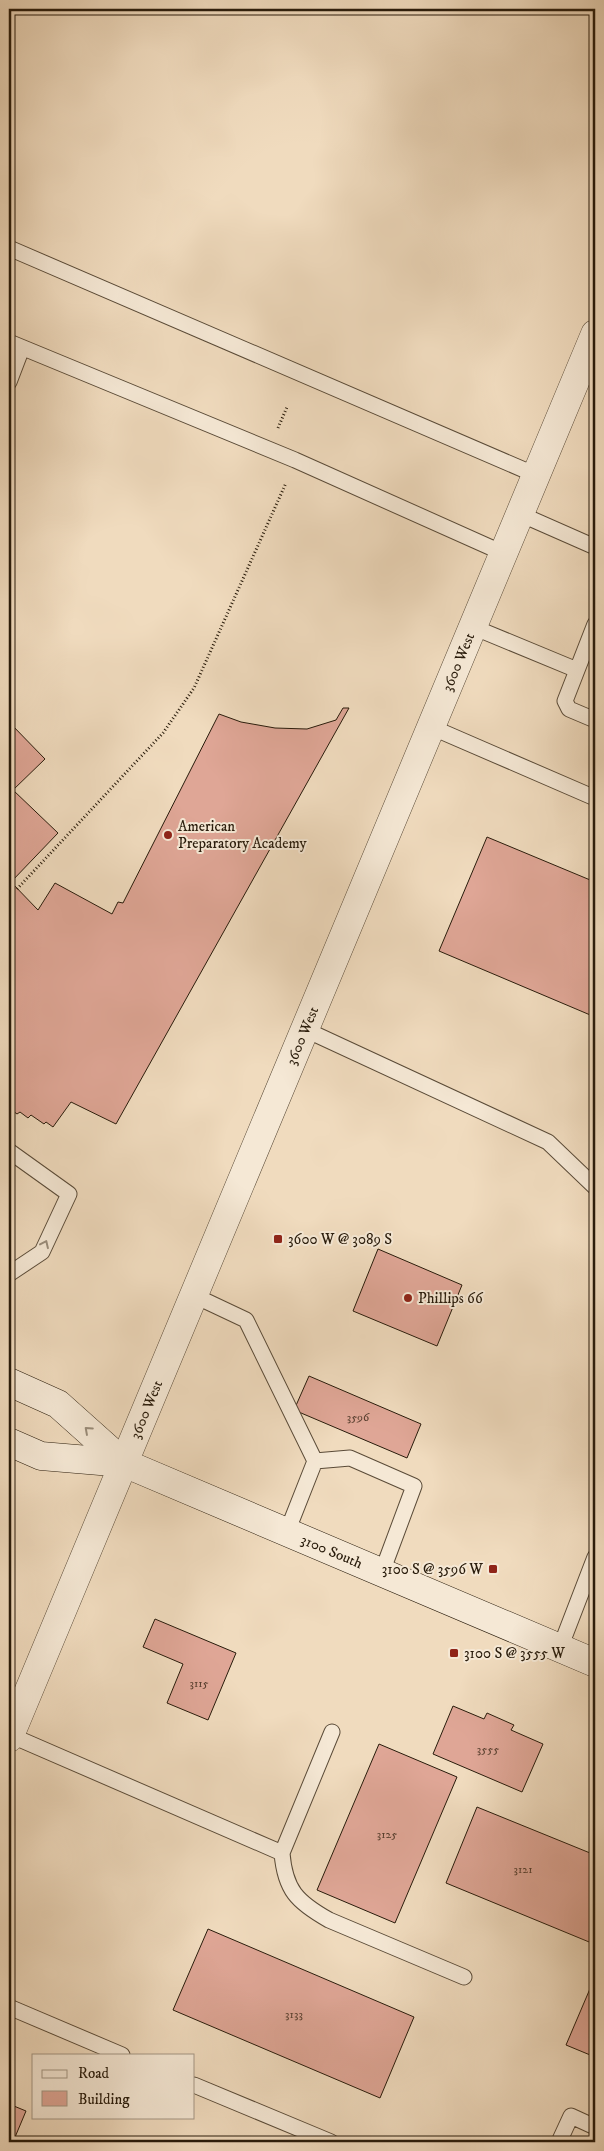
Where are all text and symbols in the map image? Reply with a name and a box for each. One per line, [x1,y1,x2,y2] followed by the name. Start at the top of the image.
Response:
[438,630,479,694] street label: 3600 West
[178,817,308,853] place label: American Preparatory Academy
[162,829,174,841] marker: American Preparatory Academy
[282,1004,323,1068] street label: 3600 West
[288,1230,392,1249] place label: 3600 W @ 3089 S
[272,1233,284,1245] marker: 3600 W @ 3089 S
[39,1240,50,1249] one-way arrow
[418,1289,484,1308] place label: Phillips 66
[402,1292,414,1304] marker: Phillips 66
[126,1377,167,1442] street label: 3600 West
[347,1410,370,1425] house number: 3596
[84,1427,93,1436] one-way arrow
[298,1530,366,1573] street label: 3100 South
[382,1560,483,1579] place label: 3100 S @ 3596 W
[487,1563,499,1575] marker: 3100 S @ 3596 W
[464,1644,565,1663] place label: 3100 S @ 3555 W
[448,1647,460,1659] marker: 3100 S @ 3555 W
[189,1676,209,1691] house number: 3115
[477,1742,499,1757] house number: 3555
[377,1827,397,1842] house number: 3125
[513,1862,533,1877] house number: 3121
[285,2007,303,2022] house number: 3133
[32,2054,195,2118] legend
[78,2064,110,2083] text: Road
[78,2090,130,2109] text: Building

